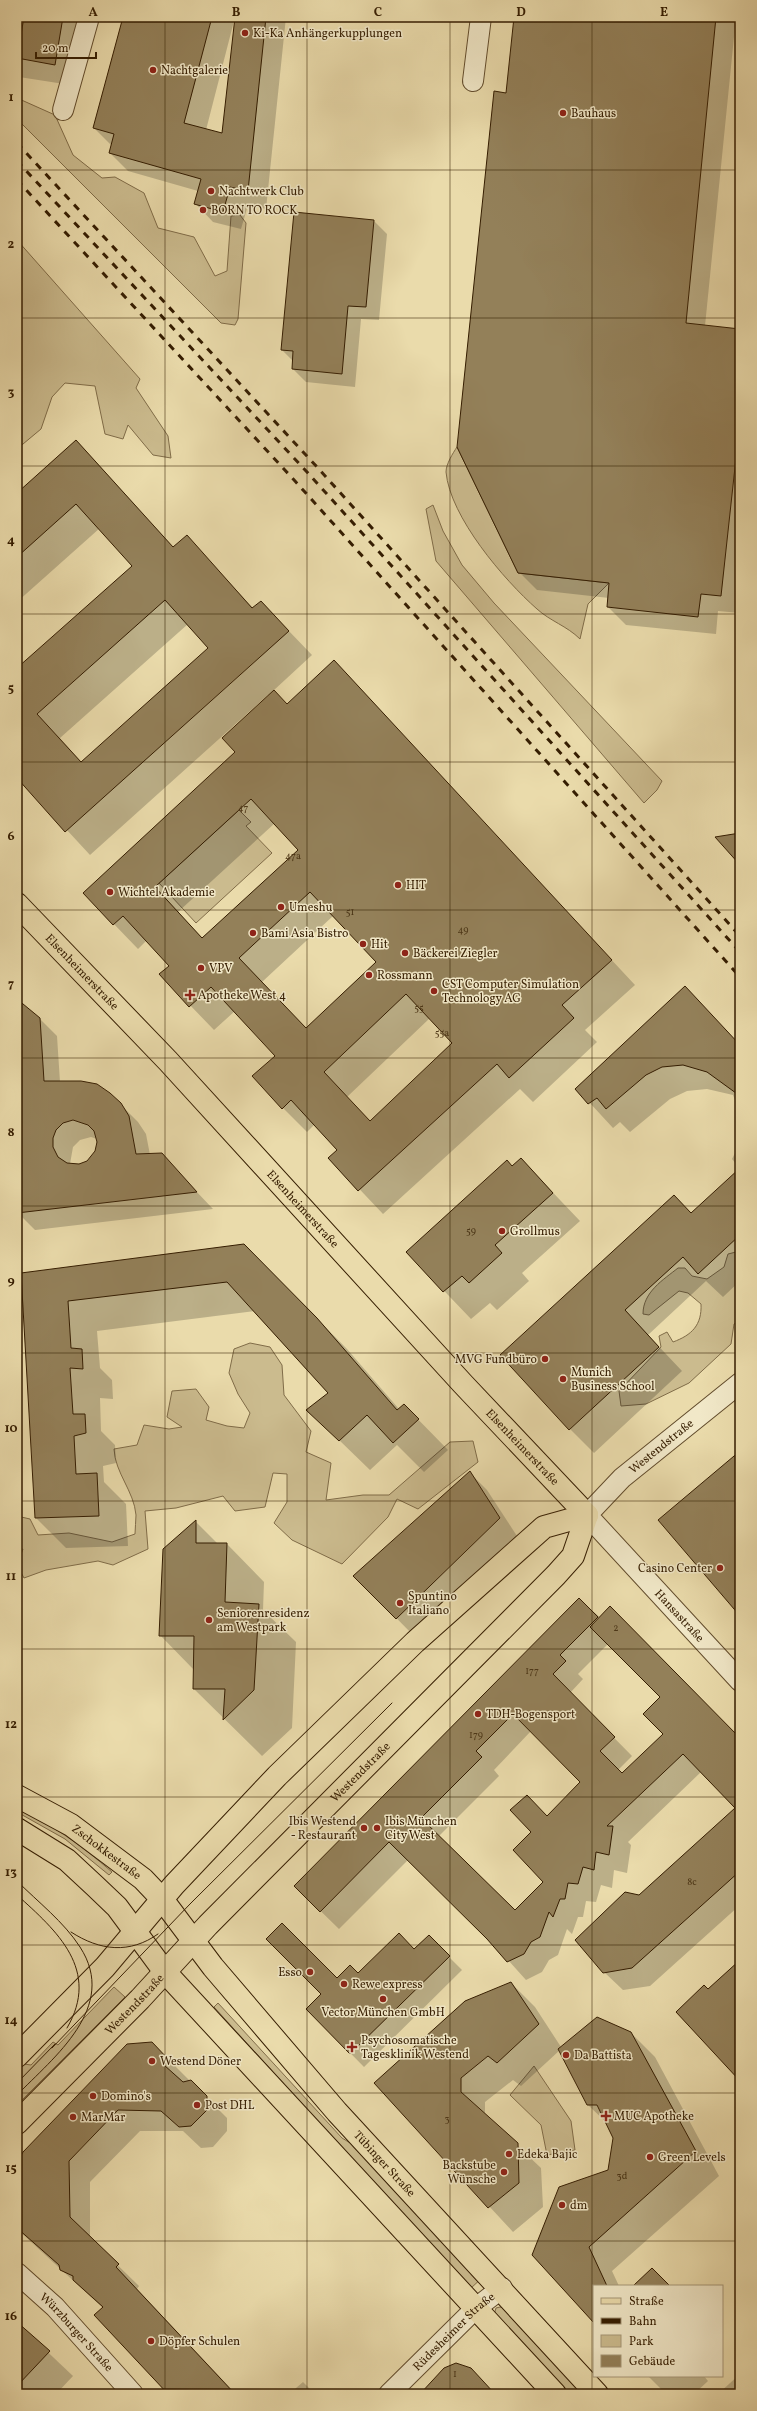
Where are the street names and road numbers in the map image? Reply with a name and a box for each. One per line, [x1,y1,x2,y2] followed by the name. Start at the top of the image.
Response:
[41,931,122,1014] street label: Elsenheimerstraße
[263,1167,342,1252] street label: Elsenheimerstraße
[482,1406,562,1490] street label: Elsenheimerstraße
[626,1416,698,1478] street label: Westendstraße
[650,1586,707,1646] street label: Hansastraße
[327,1739,395,1806] street label: Westendstraße
[68,1821,144,1884] street label: Zschokkestraße
[102,1971,168,2039] street label: Westendstraße
[349,2128,419,2201] street label: Tübinger Straße
[410,2289,499,2375] street label: Rüdesheimer Straße
[36,2290,116,2376] street label: Würzburger Straße

